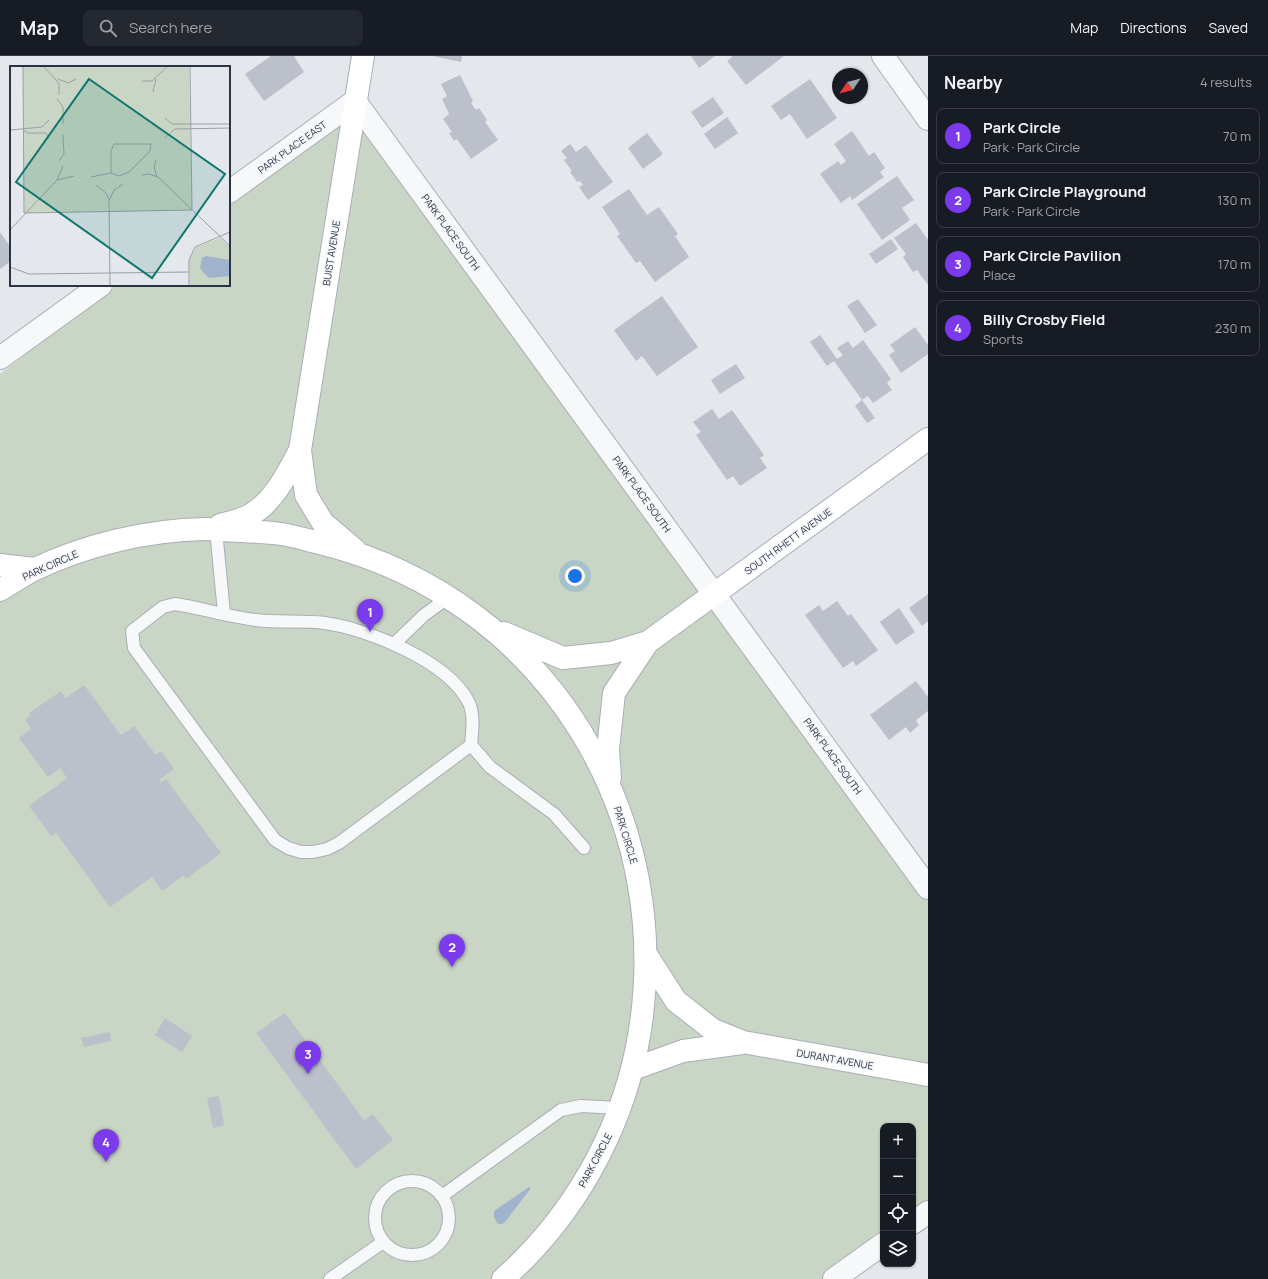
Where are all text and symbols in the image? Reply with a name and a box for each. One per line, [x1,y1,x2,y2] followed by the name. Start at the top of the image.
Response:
[83,10,363,46] search box
[20,15,59,41] text: Map
[97,17,119,39] icon: search
[129,17,212,38] text: Search here
[1070,18,1098,37] text: Map
[1120,18,1187,37] text: Directions
[1209,18,1248,37] text: Saved
[10,66,230,286] inset map
[832,68,868,104] north arrow
[944,71,1002,94] text: Nearby
[1200,73,1252,91] text: 4 results
[255,117,329,177] street label: PARK PLACE EAST
[983,117,1061,138] text: Park Circle
[955,127,961,145] text: 1
[1223,127,1251,145] text: 70 m
[983,138,1080,156] text: Park · Park Circle
[983,181,1146,202] text: Park Circle Playground
[419,191,484,273] street label: PARK PLACE SOUTH
[954,191,962,209] text: 2
[1217,191,1251,209] text: 130 m
[983,202,1080,220] text: Park · Park Circle
[319,219,343,287] street label: BUIST AVENUE
[983,245,1121,266] text: Park Circle Pavilion
[954,255,962,273] text: 3
[1218,255,1251,273] text: 170 m
[983,266,1016,284] text: Place
[983,309,1105,330] text: Billy Crosby Field
[954,319,962,337] text: 4
[1215,319,1251,337] text: 230 m
[983,330,1023,348] text: Sports
[610,453,675,535] street label: PARK PLACE SOUTH
[741,504,835,578] street label: SOUTH RHETT AVENUE
[20,546,80,584] street label: PARK CIRCLE
[565,566,585,586] your location
[357,599,383,632] pin: 1
[801,715,866,797] street label: PARK PLACE SOUTH
[611,804,641,866] street label: PARK CIRCLE
[439,934,465,967] pin: 2
[295,1041,321,1074] pin: 3
[795,1045,875,1073] street label: DURANT AVENUE
[880,1123,916,1267] map controls
[880,1123,916,1159] button: +
[93,1129,119,1162] pin: 4
[575,1130,615,1190] street label: PARK CIRCLE
[880,1159,916,1195] button: −
[880,1195,916,1231] button: locate
[880,1231,916,1267] button: layers

